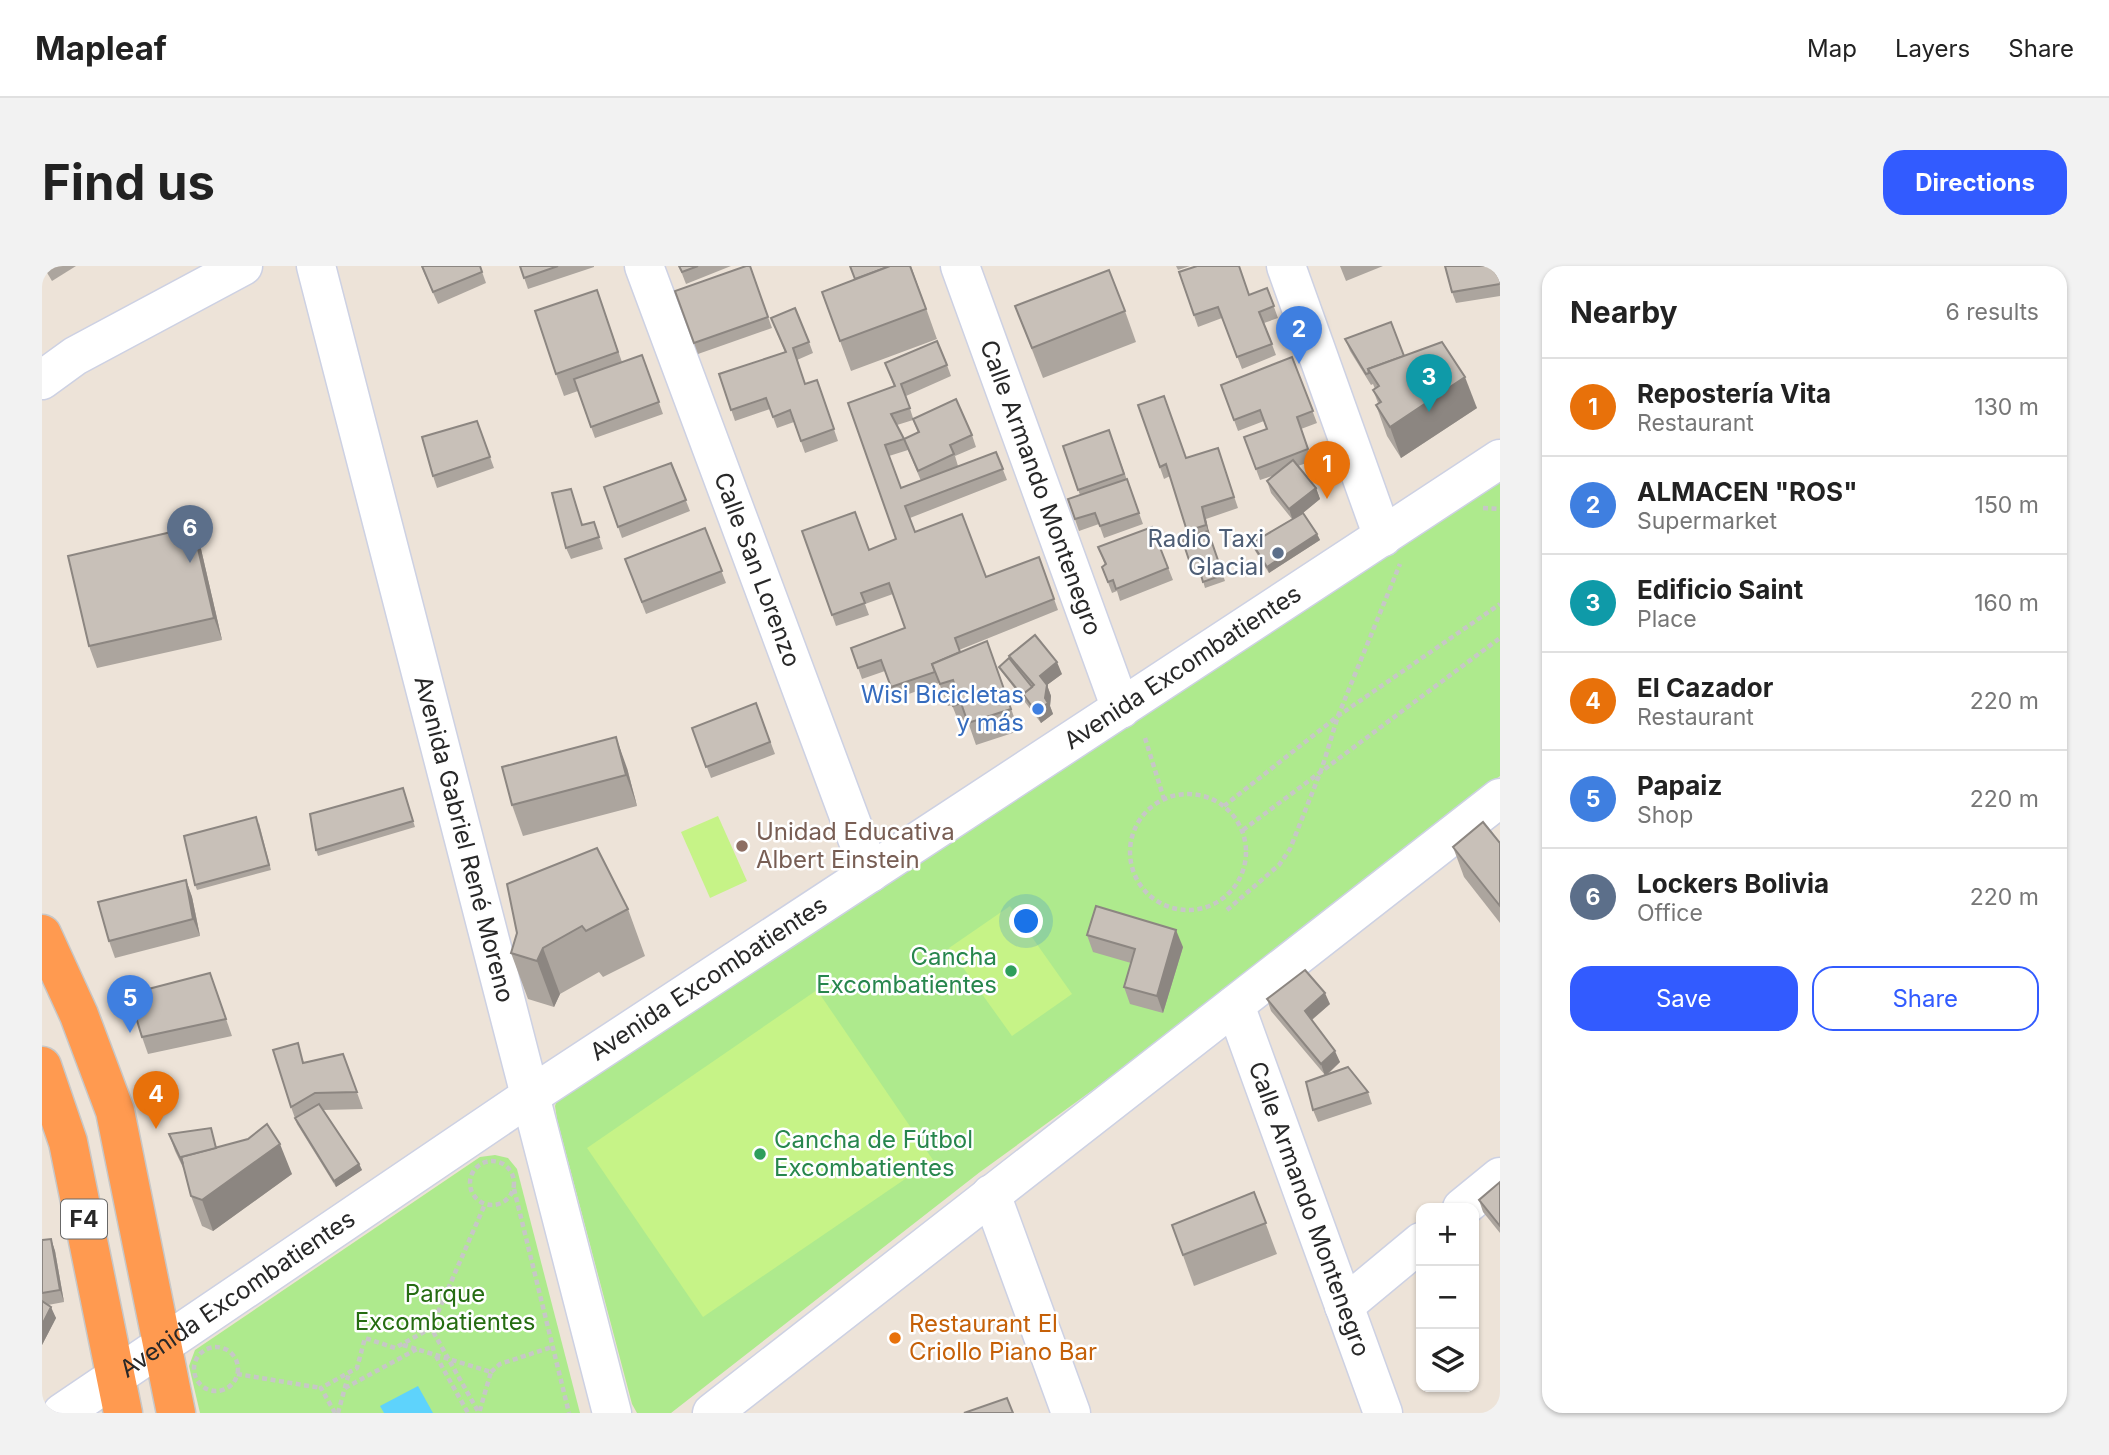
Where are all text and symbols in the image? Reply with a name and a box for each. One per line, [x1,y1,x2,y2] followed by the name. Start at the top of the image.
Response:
[35,28,167,68] text: Mapleaf
[1807,34,1857,63] text: Map
[1895,34,1970,63] text: Layers
[2008,34,2074,63] text: Share
[1883,150,2067,215] button: Directions
[42,153,215,212] text: Find us
[1570,294,1678,330] text: Nearby
[1945,298,2039,326] text: 6 results
[1276,306,1322,364] pin: 2
[974,336,1108,639] street label: Calle Armando Montenegro
[1406,354,1452,412] pin: 3
[1637,378,1831,409] text: Repostería Vita
[1588,393,1598,421] text: 1
[1974,393,2039,421] text: 130 m
[1637,409,1754,437] text: Restaurant
[1304,441,1350,499] pin: 1
[708,468,807,671] street label: Calle San Lorenzo
[1637,476,1857,507] text: ALMACEN "ROS"
[1586,491,1600,519] text: 2
[1975,491,2039,519] text: 150 m
[167,505,213,563] pin: 6
[1637,507,1777,535] text: Supermarket
[1147,524,1264,581] place label: Radio Taxi Glacial
[1270,545,1286,561] marker: Radio Taxi Glacial
[1637,574,1803,605] text: Edificio Saint
[1058,579,1306,755] street label: Avenida Excombatientes
[1586,589,1600,617] text: 3
[1974,589,2039,617] text: 160 m
[1637,605,1697,633] text: Place
[1637,672,1773,703] text: El Cazador
[408,673,520,1005] street label: Avenida Gabriel René Moreno
[861,680,1024,737] place label: Wisi Bicicletas y más
[1585,687,1601,715] text: 4
[1970,687,2039,715] text: 220 m
[1030,701,1046,717] marker: Wisi Bicicletas y más
[1637,703,1754,731] text: Restaurant
[1637,770,1722,801] text: Papaiz
[1586,785,1600,813] text: 5
[1970,785,2039,813] text: 220 m
[1637,801,1693,829] text: Shop
[756,817,955,874] place label: Unidad Educativa Albert Einstein
[734,838,750,854] marker: Unidad Educativa Albert Einstein
[1637,868,1829,899] text: Lockers Bolivia
[1586,883,1600,911] text: 6
[1970,883,2039,911] text: 220 m
[584,890,832,1067] street label: Avenida Excombatientes
[1637,899,1703,927] text: Office
[1009,904,1043,938] your location
[816,942,997,999] place label: Cancha Excombatientes
[1003,963,1019,979] marker: Cancha Excombatientes
[1570,966,1798,1031] button: Save
[1812,966,2039,1031] button: Share
[107,975,153,1033] pin: 5
[1243,1057,1376,1360] street label: Calle Armando Montenegro
[133,1071,179,1129] pin: 4
[774,1125,973,1182] place label: Cancha de Fútbol Excombatientes
[752,1146,768,1162] marker: Cancha de Fútbol Excombatientes
[61,1200,107,1238] road number: F4
[1416,1203,1479,1392] map controls
[1416,1203,1479,1266] button: +
[114,1204,360,1384] street label: Avenida Excombatientes
[1416,1266,1479,1329] button: −
[355,1279,535,1336] park label: Parque Excombatientes
[909,1309,1097,1366] place label: Restaurant El Criollo Piano Bar
[1416,1329,1479,1392] button: layers
[887,1330,903,1346] marker: Restaurant El Criollo Piano Bar

